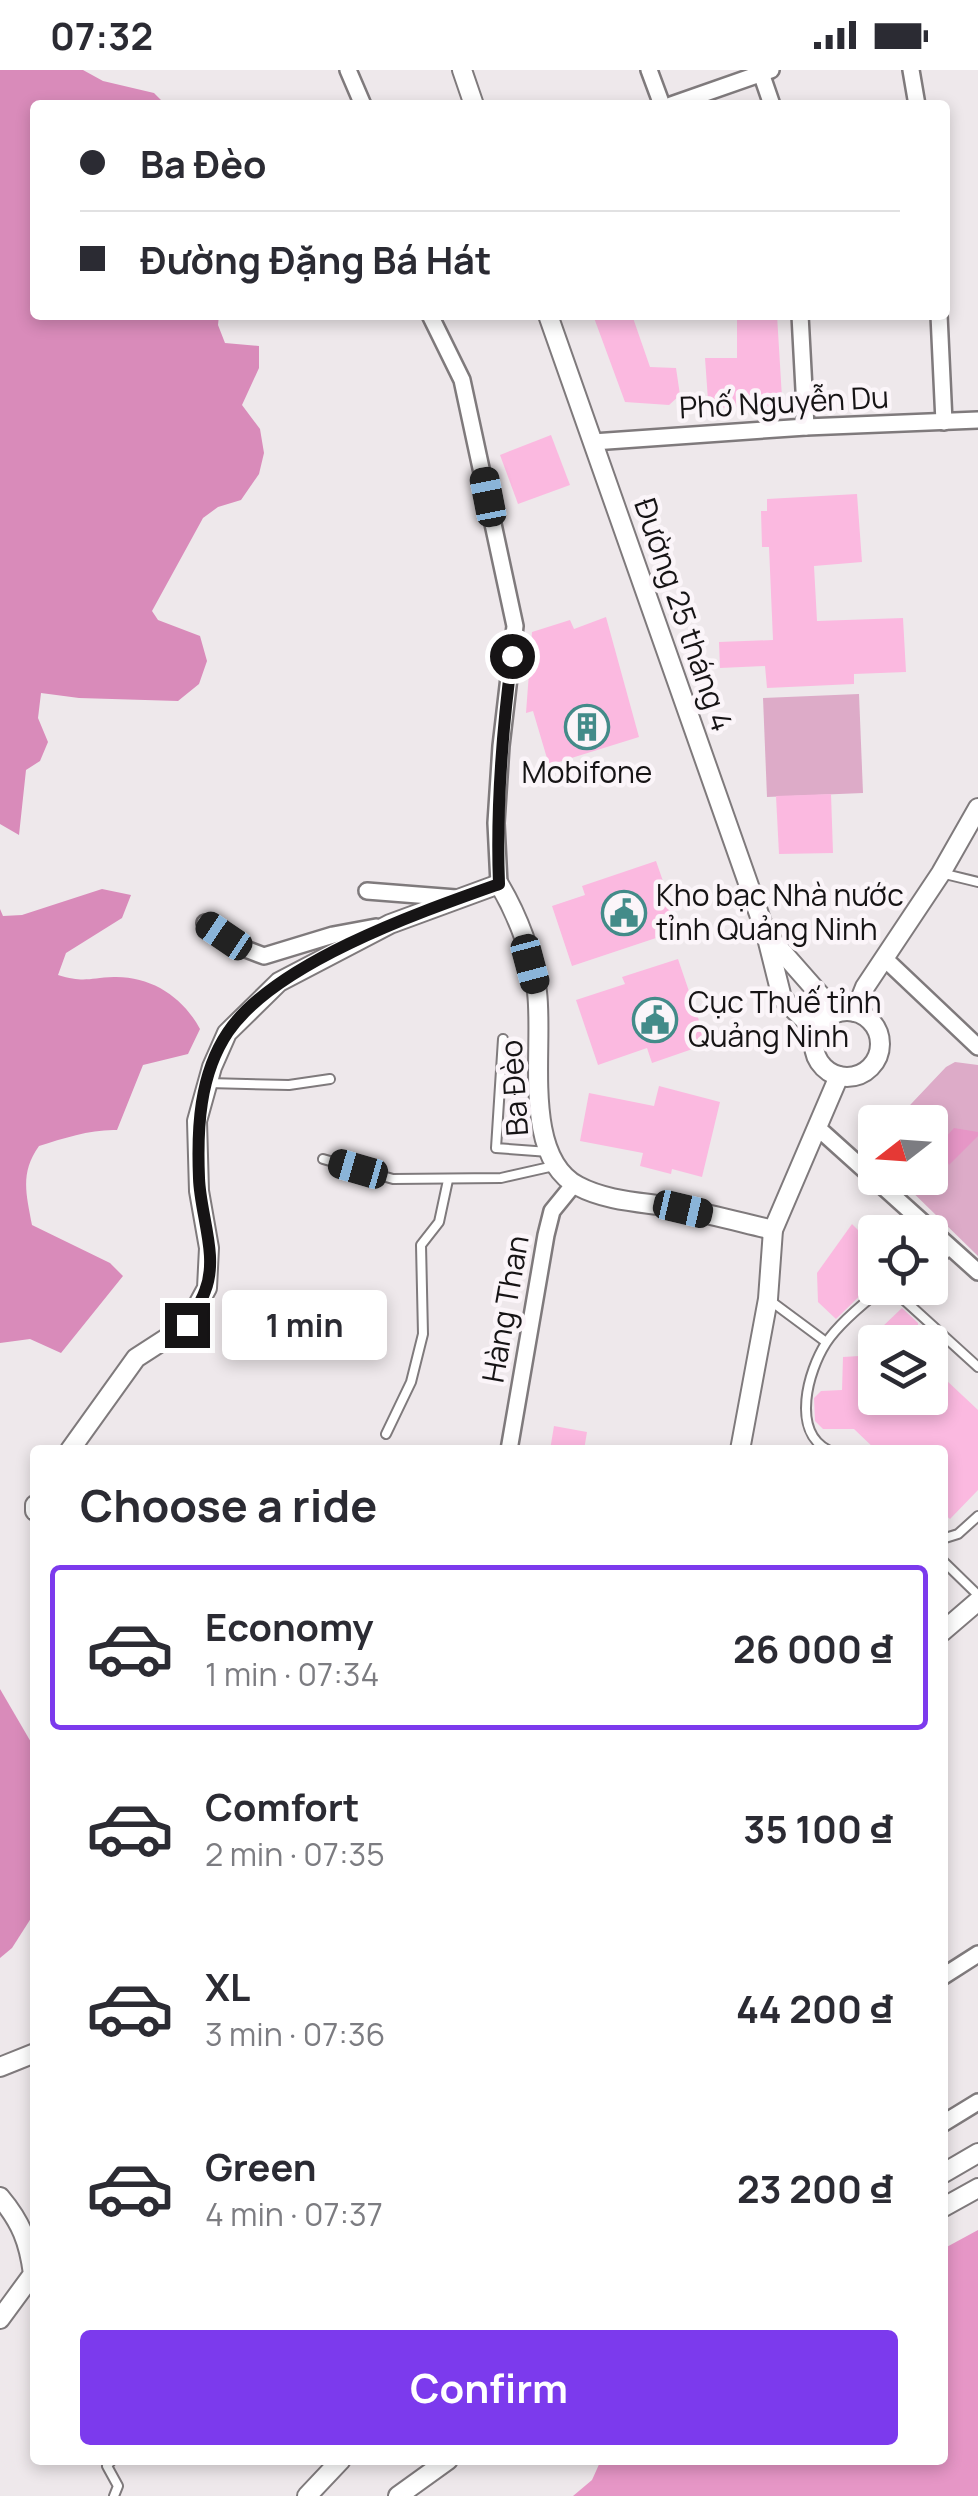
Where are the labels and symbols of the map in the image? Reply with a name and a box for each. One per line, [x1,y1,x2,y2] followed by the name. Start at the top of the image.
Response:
[678,376,890,427] street label: Phố Nguyễn Du
[468,465,508,529] car
[625,493,743,736] street label: Đường 25 tháng 4
[490,634,535,679] route start
[564,704,610,750] building icon: Mobifone
[522,751,652,792] place label: Mobifone
[656,874,904,949] place label: Kho bạc Nhà nước tỉnh Quảng Ninh
[601,890,647,936] public building icon: Kho bạc Nhà nước tỉnh Quảng Ninh
[191,907,257,965] car
[508,931,552,997] car
[688,981,882,1056] place label: Cục Thuế tỉnh Quảng Ninh
[632,997,678,1043] public building icon: Cục Thuế tỉnh Quảng Ninh
[490,1039,537,1138] street label: Ba Đèo
[858,1105,948,1195] north arrow
[325,1146,391,1192] car
[650,1188,716,1230] car
[471,1232,538,1386] street label: Hàng Than
[222,1290,387,1360] callout: 1 min
[165,1303,210,1348] route end

